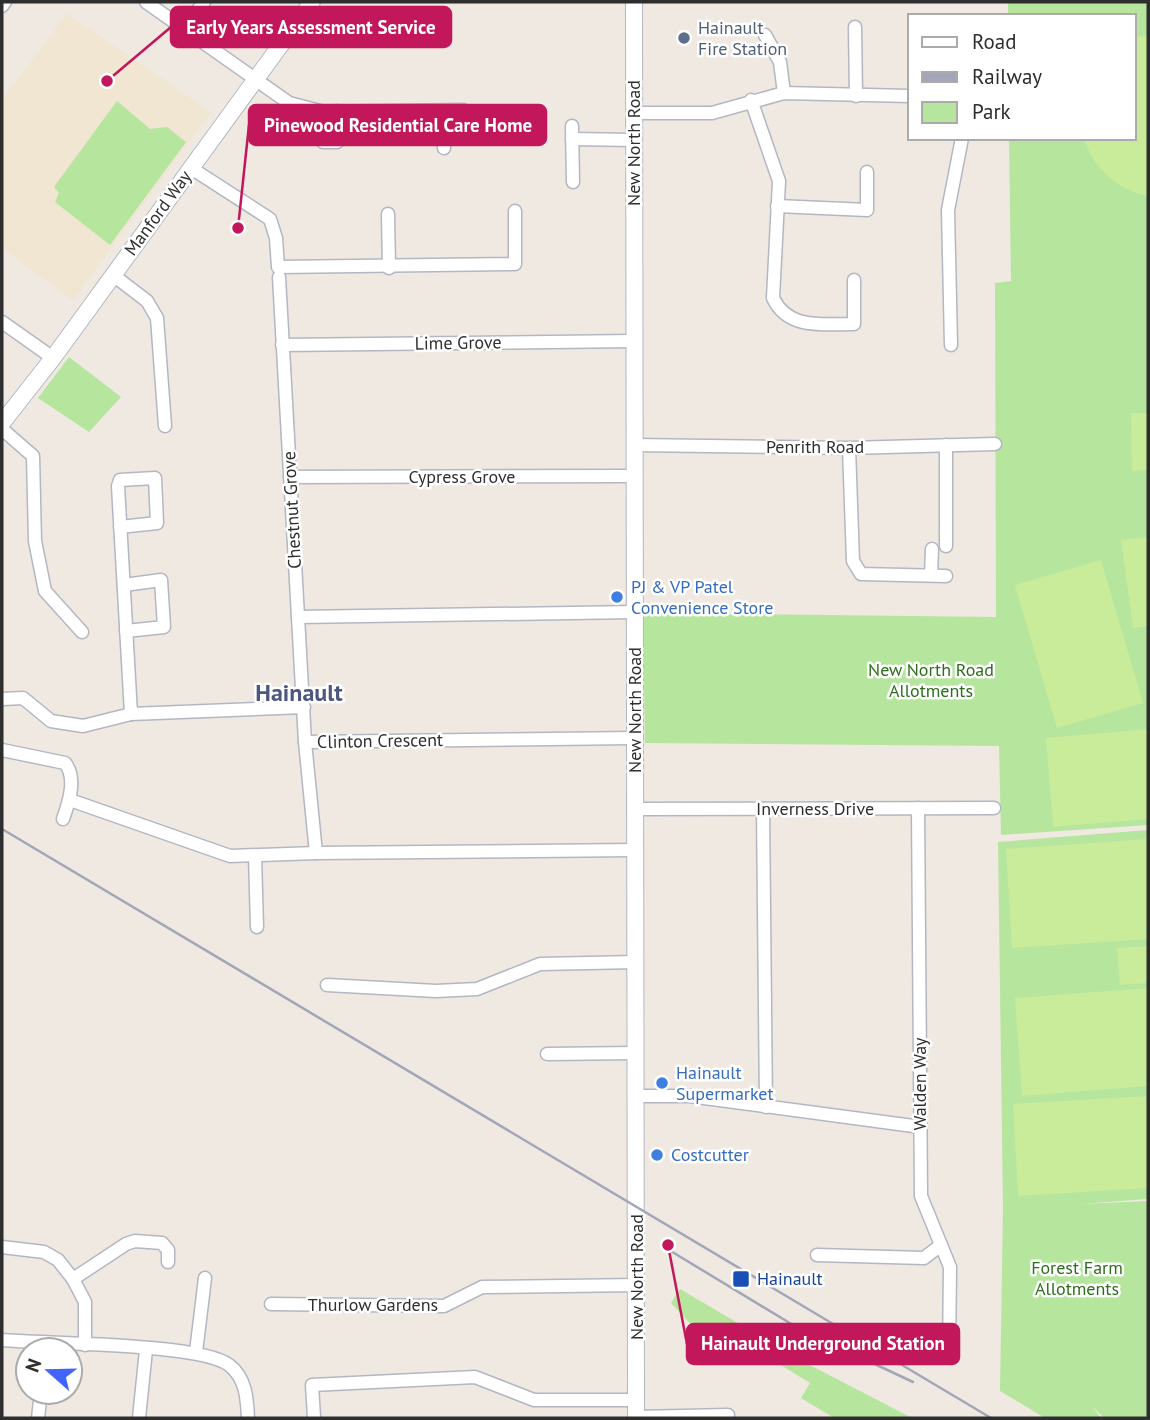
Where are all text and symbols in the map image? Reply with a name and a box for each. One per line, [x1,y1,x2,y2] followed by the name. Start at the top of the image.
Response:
[171,7,451,47] callout: Early Years Assessment Service
[908,14,1136,140] legend
[186,15,436,39] text: Early Years Assessment Service
[698,16,787,60] place label: Hainault Fire Station
[972,28,1016,55] text: Road
[676,30,692,46] marker: Hainault Fire Station
[972,63,1042,90] text: Railway
[622,80,645,206] street label: New North Road
[972,98,1011,125] text: Park
[249,105,546,145] callout: Pinewood Residential Care Home
[264,113,532,137] text: Pinewood Residential Care Home
[119,165,197,260] street label: Manford Way
[414,330,502,355] street label: Lime Grove
[766,435,864,458] street label: Penrith Road
[277,451,306,569] street label: Chestnut Grove
[408,465,516,488] street label: Cypress Grove
[631,575,773,619] place label: PJ & VP Patel Convenience Store
[609,589,625,605] marker: PJ & VP Patel Convenience Store
[623,647,646,773] street label: New North Road
[868,658,994,702] park label: New North Road Allotments
[255,677,343,708] district label: Hainault
[317,728,443,753] street label: Clinton Crescent
[756,797,874,820] street label: Inverness Drive
[908,1037,931,1130] street label: Walden Way
[676,1061,774,1105] place label: Hainault Supermarket
[654,1075,670,1091] marker: Hainault Supermarket
[671,1143,749,1166] place label: Costcutter
[649,1147,665,1163] marker: Costcutter
[625,1214,648,1340] street label: New North Road
[1031,1256,1123,1300] park label: Forest Farm Allotments
[757,1267,823,1290] place label: Hainault
[731,1269,751,1289] marker: Hainault
[308,1293,438,1316] street label: Thurlow Gardens
[687,1324,959,1364] callout: Hainault Underground Station
[701,1331,945,1355] text: Hainault Underground Station
[14,1336,84,1406] north arrow
[20,1355,46,1375] text: N

